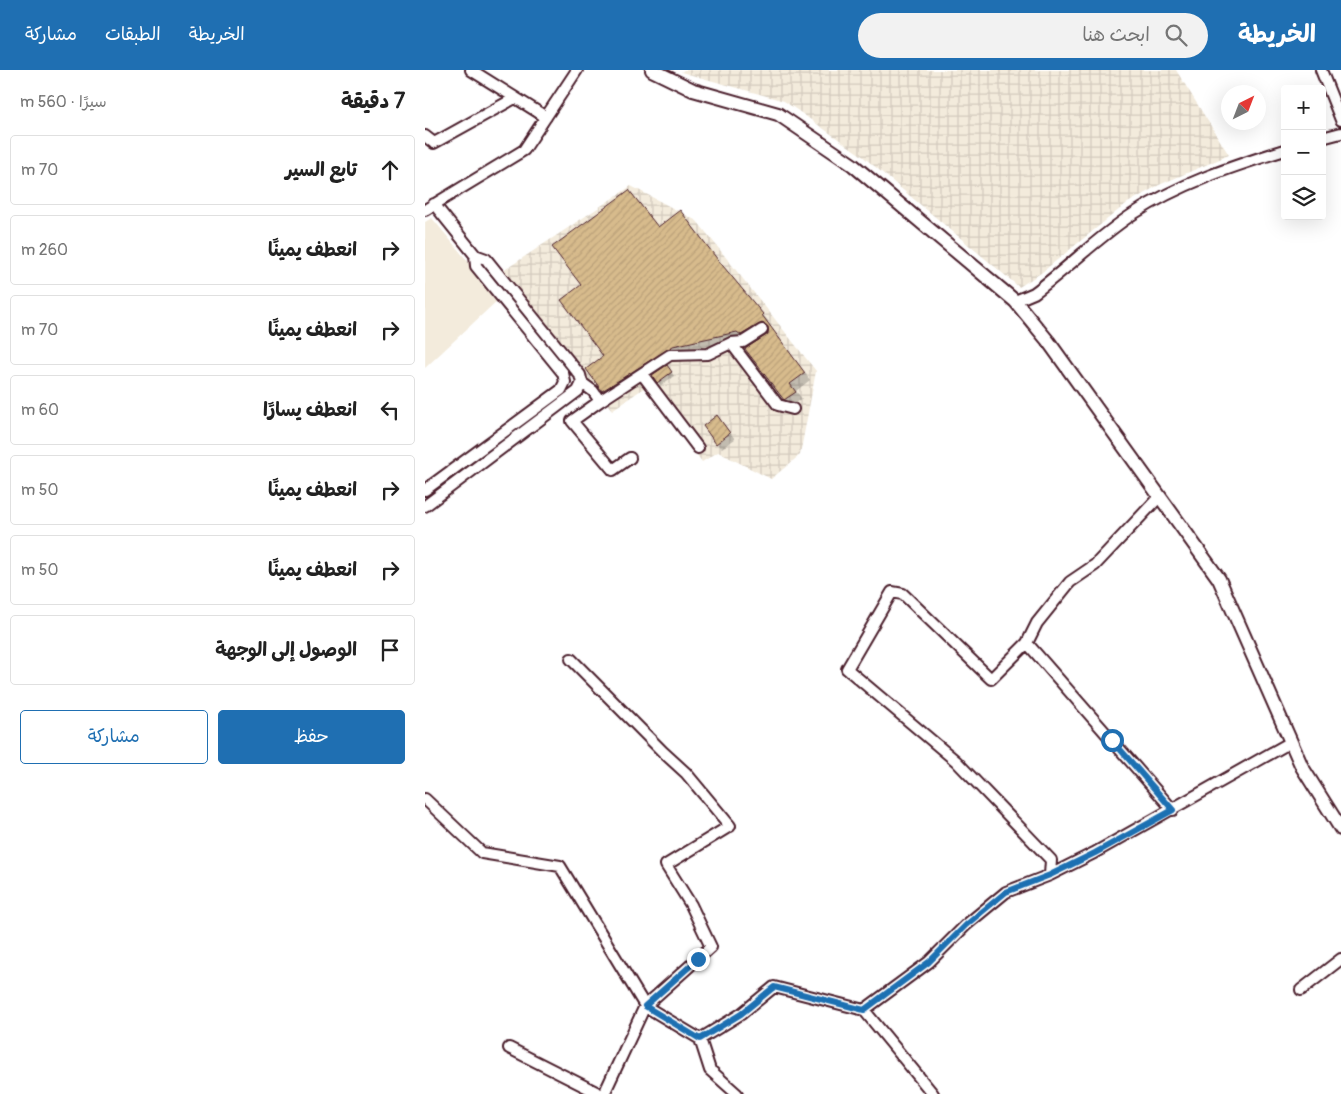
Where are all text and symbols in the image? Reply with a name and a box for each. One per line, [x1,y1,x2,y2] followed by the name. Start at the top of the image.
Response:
[858,13,1208,58] search box
[1238,20,1316,49] text: الخريطة
[1162,21,1190,49] icon: search
[25,23,77,46] text: مشاركة
[105,23,161,46] text: الطبقات
[189,23,245,46] text: الخريطة
[1082,23,1150,47] text: ابحث هنا
[1221,85,1266,130] north arrow
[1281,85,1326,220] map controls
[1281,85,1326,130] button: +
[341,88,405,115] text: 7 دقيقة
[20,92,107,112] text: سيرًا · 560 m
[1281,130,1326,175] button: −
[376,156,404,184] icon: ahead
[285,158,357,182] text: تابع السير
[21,160,58,180] text: 70 m
[1281,175,1326,220] button: layers
[376,236,404,264] icon: right
[268,238,357,262] text: انعطف يمينًا
[21,240,68,260] text: 260 m
[376,316,404,344] icon: right
[268,318,357,342] text: انعطف يمينًا
[21,320,58,340] text: 70 m
[376,396,404,424] icon: left
[263,398,357,422] text: انعطف يسارًا
[21,400,59,420] text: 60 m
[376,476,404,504] icon: right
[268,478,357,502] text: انعطف يمينًا
[21,480,58,500] text: 50 m
[376,556,404,584] icon: right
[268,558,357,582] text: انعطف يمينًا
[21,560,58,580] text: 50 m
[376,636,404,664] icon: arrive
[215,638,357,662] text: الوصول إلى الوجهة
[20,710,208,764] button: مشاركة
[218,710,405,764] button: حفظ
[1101,729,1124,752] route start
[687,948,710,971] route end

